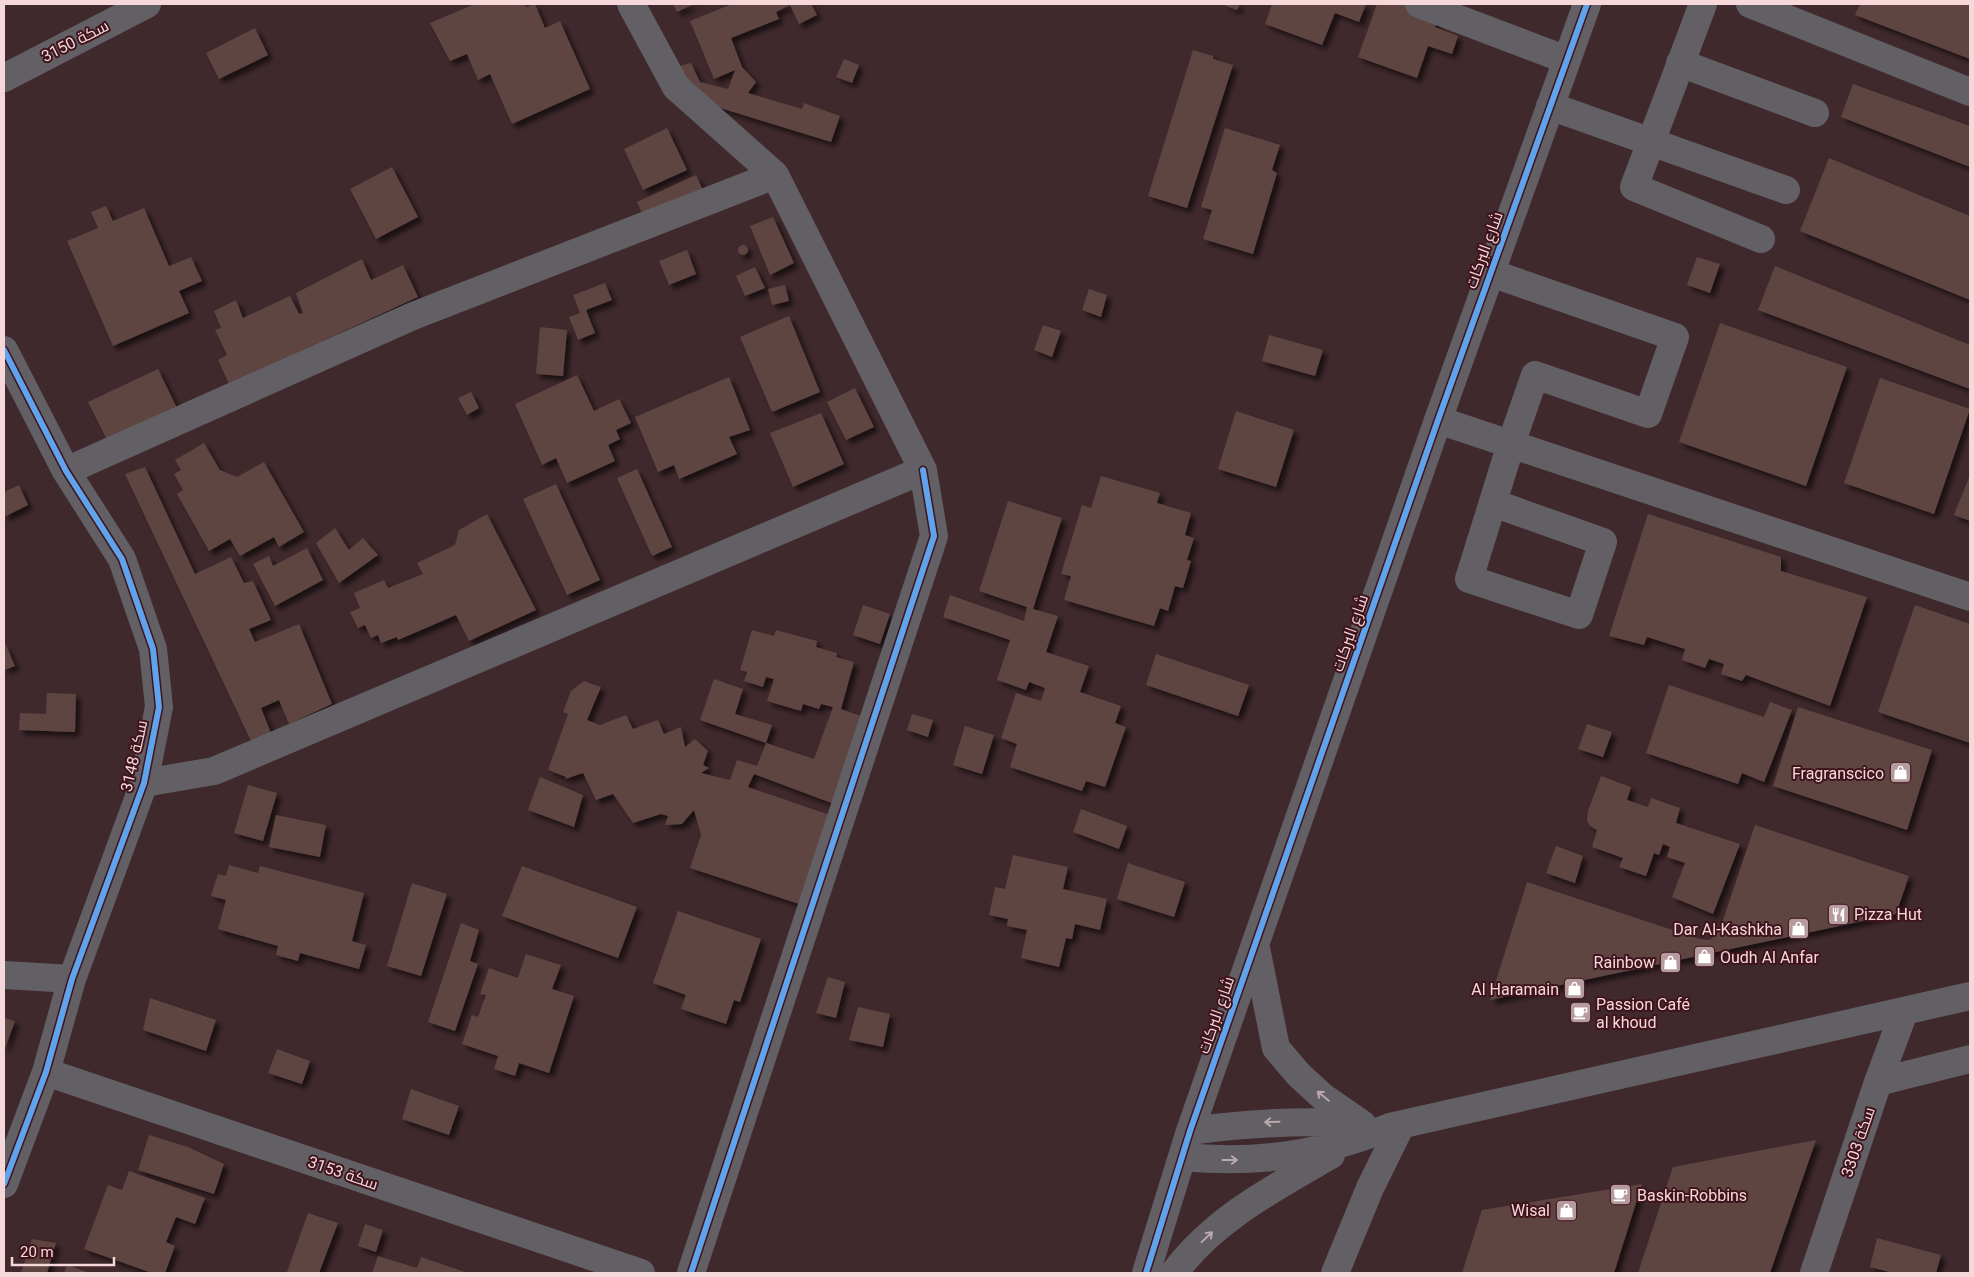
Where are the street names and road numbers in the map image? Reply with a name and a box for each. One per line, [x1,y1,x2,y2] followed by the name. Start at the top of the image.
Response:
[38,16,112,66] street label: سكة 3150
[1461,209,1509,292] street label: شارع البركات
[1328,592,1374,675] street label: شارع البركات
[117,718,151,794] street label: سكة 3148
[1194,974,1240,1057] street label: شارع البركات
[1837,1104,1879,1180] street label: سكة 3303
[305,1152,381,1194] street label: سكة 3153

